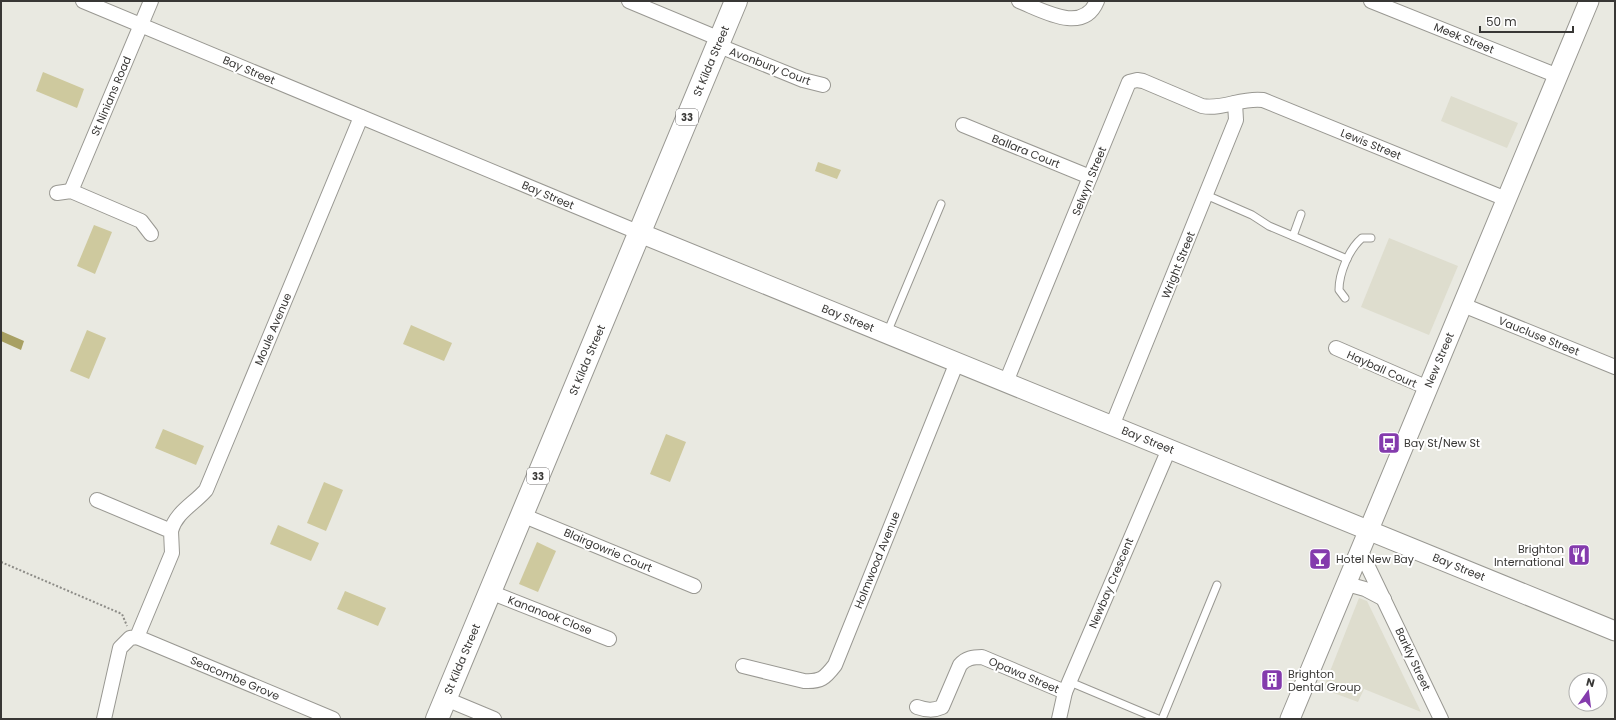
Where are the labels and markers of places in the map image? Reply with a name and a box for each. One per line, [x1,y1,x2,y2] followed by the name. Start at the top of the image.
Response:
[1376,430,1402,456] bus stop icon: Bay St/New St
[1404,435,1480,451] place label: Bay St/New St
[1494,541,1564,570] place label: Brighton International
[1566,542,1592,568] restaurant icon: Brighton International
[1307,546,1333,572] bar icon: Hotel New Bay
[1336,551,1415,567] place label: Hotel New Bay
[1288,666,1361,695] place label: Brighton Dental Group
[1259,667,1285,693] building icon: Brighton Dental Group

